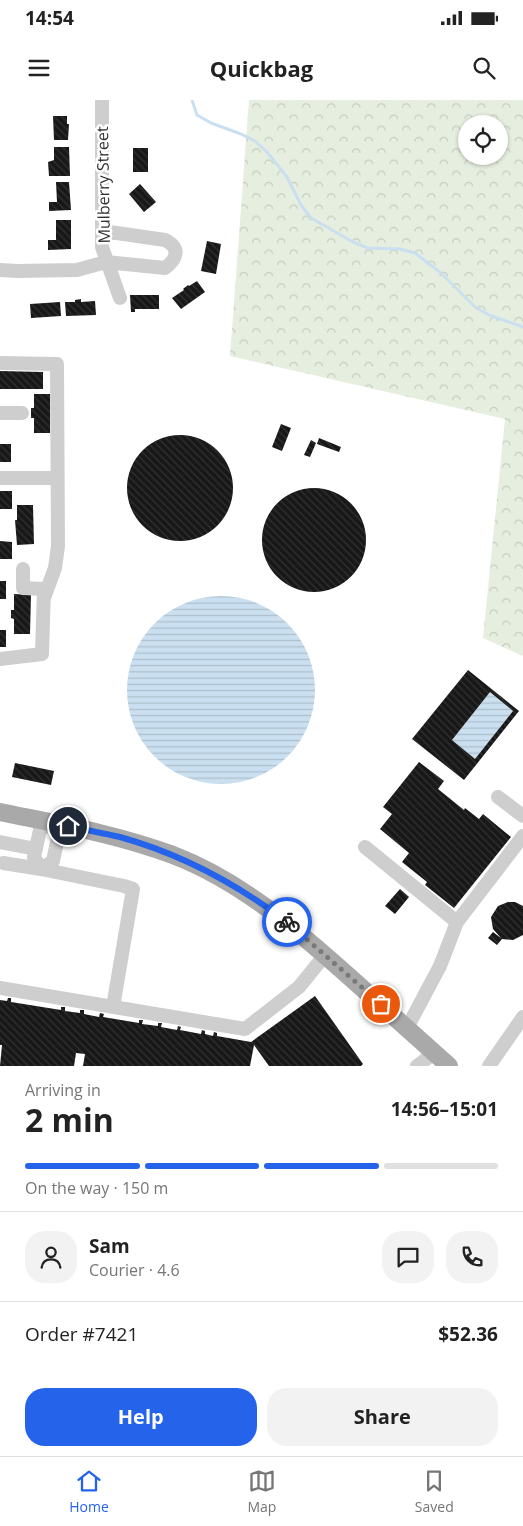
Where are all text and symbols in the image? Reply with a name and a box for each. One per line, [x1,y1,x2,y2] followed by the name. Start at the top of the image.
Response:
[25,5,74,31] text: 14:54
[210,53,313,83] text: Quickbag
[25,54,53,82] icon: menu
[470,54,498,82] icon: search
[458,115,508,165] map controls
[458,115,508,165] button: locate
[91,126,115,244] street label: Mulberry Street
[47,805,89,847] pin
[54,812,82,840] icon: home
[262,897,312,947] courier
[273,908,301,936] icon: bike
[360,983,402,1025] pin
[367,990,395,1018] icon: bag
[25,1079,101,1101] text: Arriving in
[391,1096,498,1122] text: 14:56–15:01
[25,1098,114,1141] text: 2 min
[25,1177,168,1199] text: On the way · 150 m
[25,1231,77,1283] button: person
[382,1231,434,1283] button: chat
[446,1231,498,1283] button: phone
[89,1233,130,1259] text: Sam
[89,1259,180,1281] text: Courier · 4.6
[25,1321,138,1347] text: Order #7421
[438,1321,498,1347] text: $52.36
[25,1388,257,1446] button: Help
[267,1388,498,1446] button: Share
[69,1467,109,1516] tab: Home
[247,1467,276,1516] tab: Map
[415,1467,454,1516] tab: Saved

